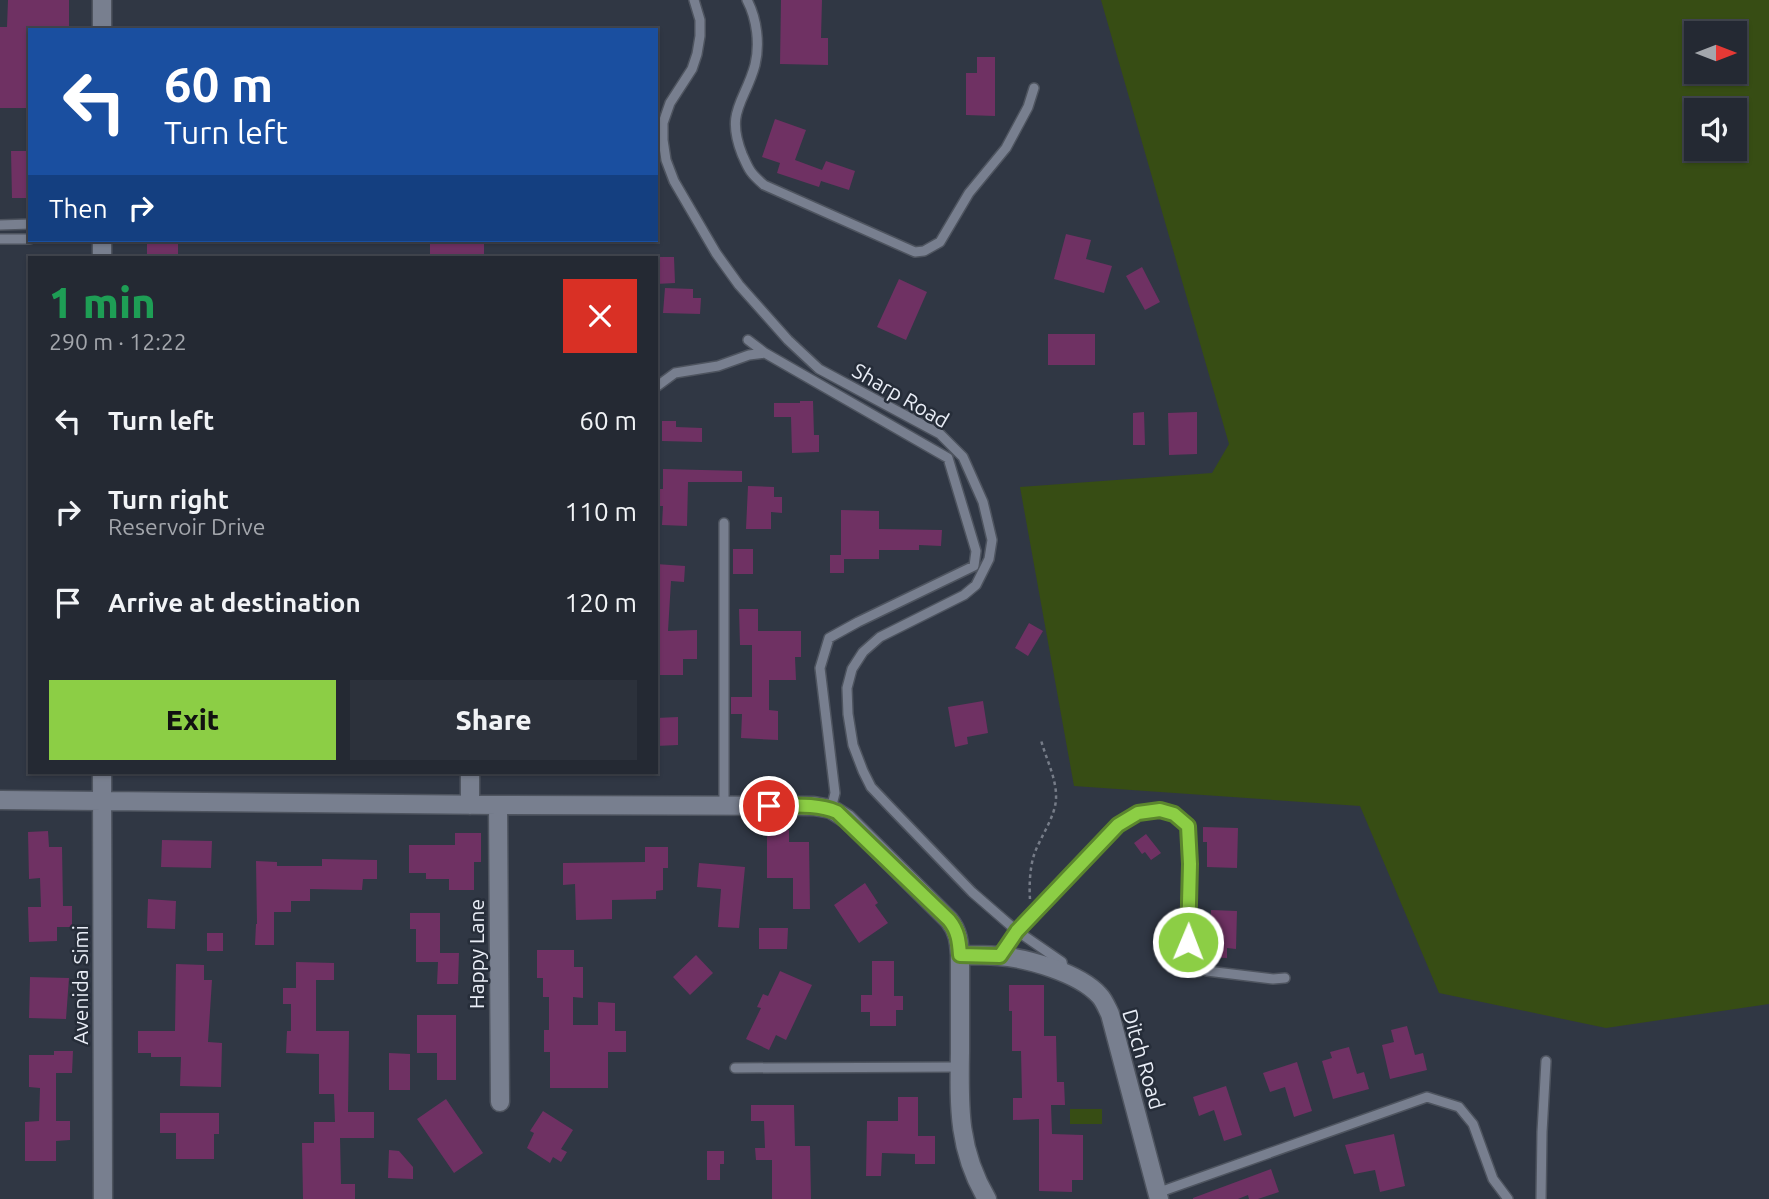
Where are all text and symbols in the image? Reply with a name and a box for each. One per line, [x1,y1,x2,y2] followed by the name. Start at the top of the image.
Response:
[1684,21,1746,84] north arrow
[1684,21,1747,161] map controls
[49,56,140,147] icon: left
[164,56,273,111] text: 60 m
[1684,98,1747,161] button: sound
[164,114,288,150] text: Turn left
[122,189,160,227] icon: right
[49,194,108,223] text: Then
[49,279,156,326] text: 1 min
[563,279,637,353] button: close
[49,329,187,354] text: 290 m · 12:22
[849,358,953,432] street label: Sharp Road
[49,402,87,440] icon: left
[108,406,214,435] text: Turn left
[579,406,637,435] text: 60 m
[108,485,229,514] text: Turn right
[49,493,87,531] icon: right
[565,497,637,526] text: 110 m
[108,514,265,539] text: Reservoir Drive
[49,584,87,622] icon: arrive
[108,588,361,617] text: Arrive at destination
[565,588,637,617] text: 120 m
[49,680,336,760] button: Exit
[350,680,637,760] button: Share
[739,776,799,836] pin
[750,787,788,825] icon: arrive
[464,899,488,1009] street label: Happy Lane
[1151,905,1225,979] position arrow
[68,925,92,1045] street label: Avenida Simi
[1118,1006,1170,1112] street label: Ditch Road

